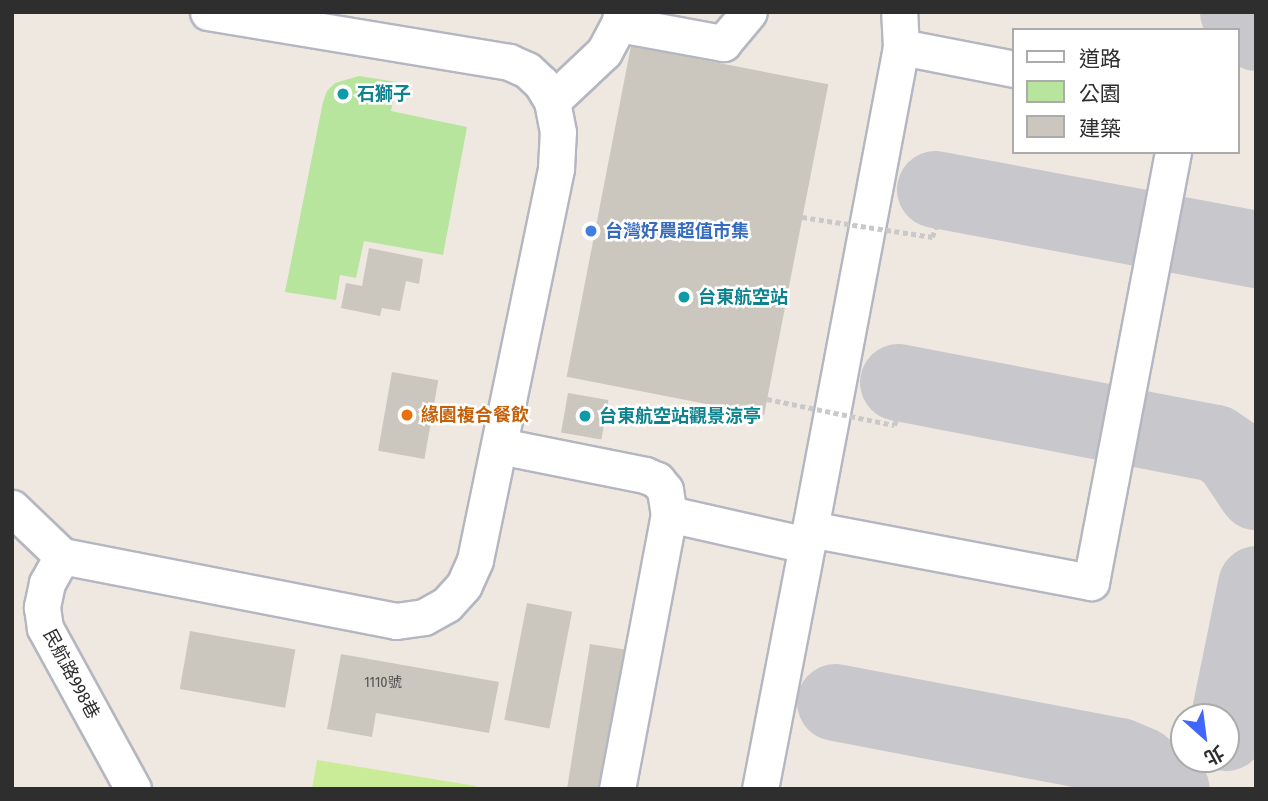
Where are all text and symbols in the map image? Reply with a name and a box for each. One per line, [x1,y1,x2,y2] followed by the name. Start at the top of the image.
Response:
[1012,28,1240,154] legend
[1079,46,1121,72] text: 道路
[1079,81,1121,107] text: 公園
[357,83,411,105] place label: 石獅子
[335,86,351,102] marker: 石獅子
[1079,116,1121,142] text: 建築
[605,220,749,242] place label: 台灣好農超值市集
[583,223,599,239] marker: 台灣好農超值市集
[698,286,788,308] place label: 台東航空站
[676,289,692,305] marker: 台東航空站
[421,404,529,426] place label: 緣園複合餐飲
[599,405,761,427] place label: 台東航空站觀景涼亭
[399,407,415,423] marker: 緣園複合餐飲
[577,408,593,424] marker: 台東航空站觀景涼亭
[38,625,104,723] street label: 民航路998巷
[364,675,402,691] house number: 1110號
[1170,703,1240,773] north arrow
[1200,741,1228,770] text: 北

